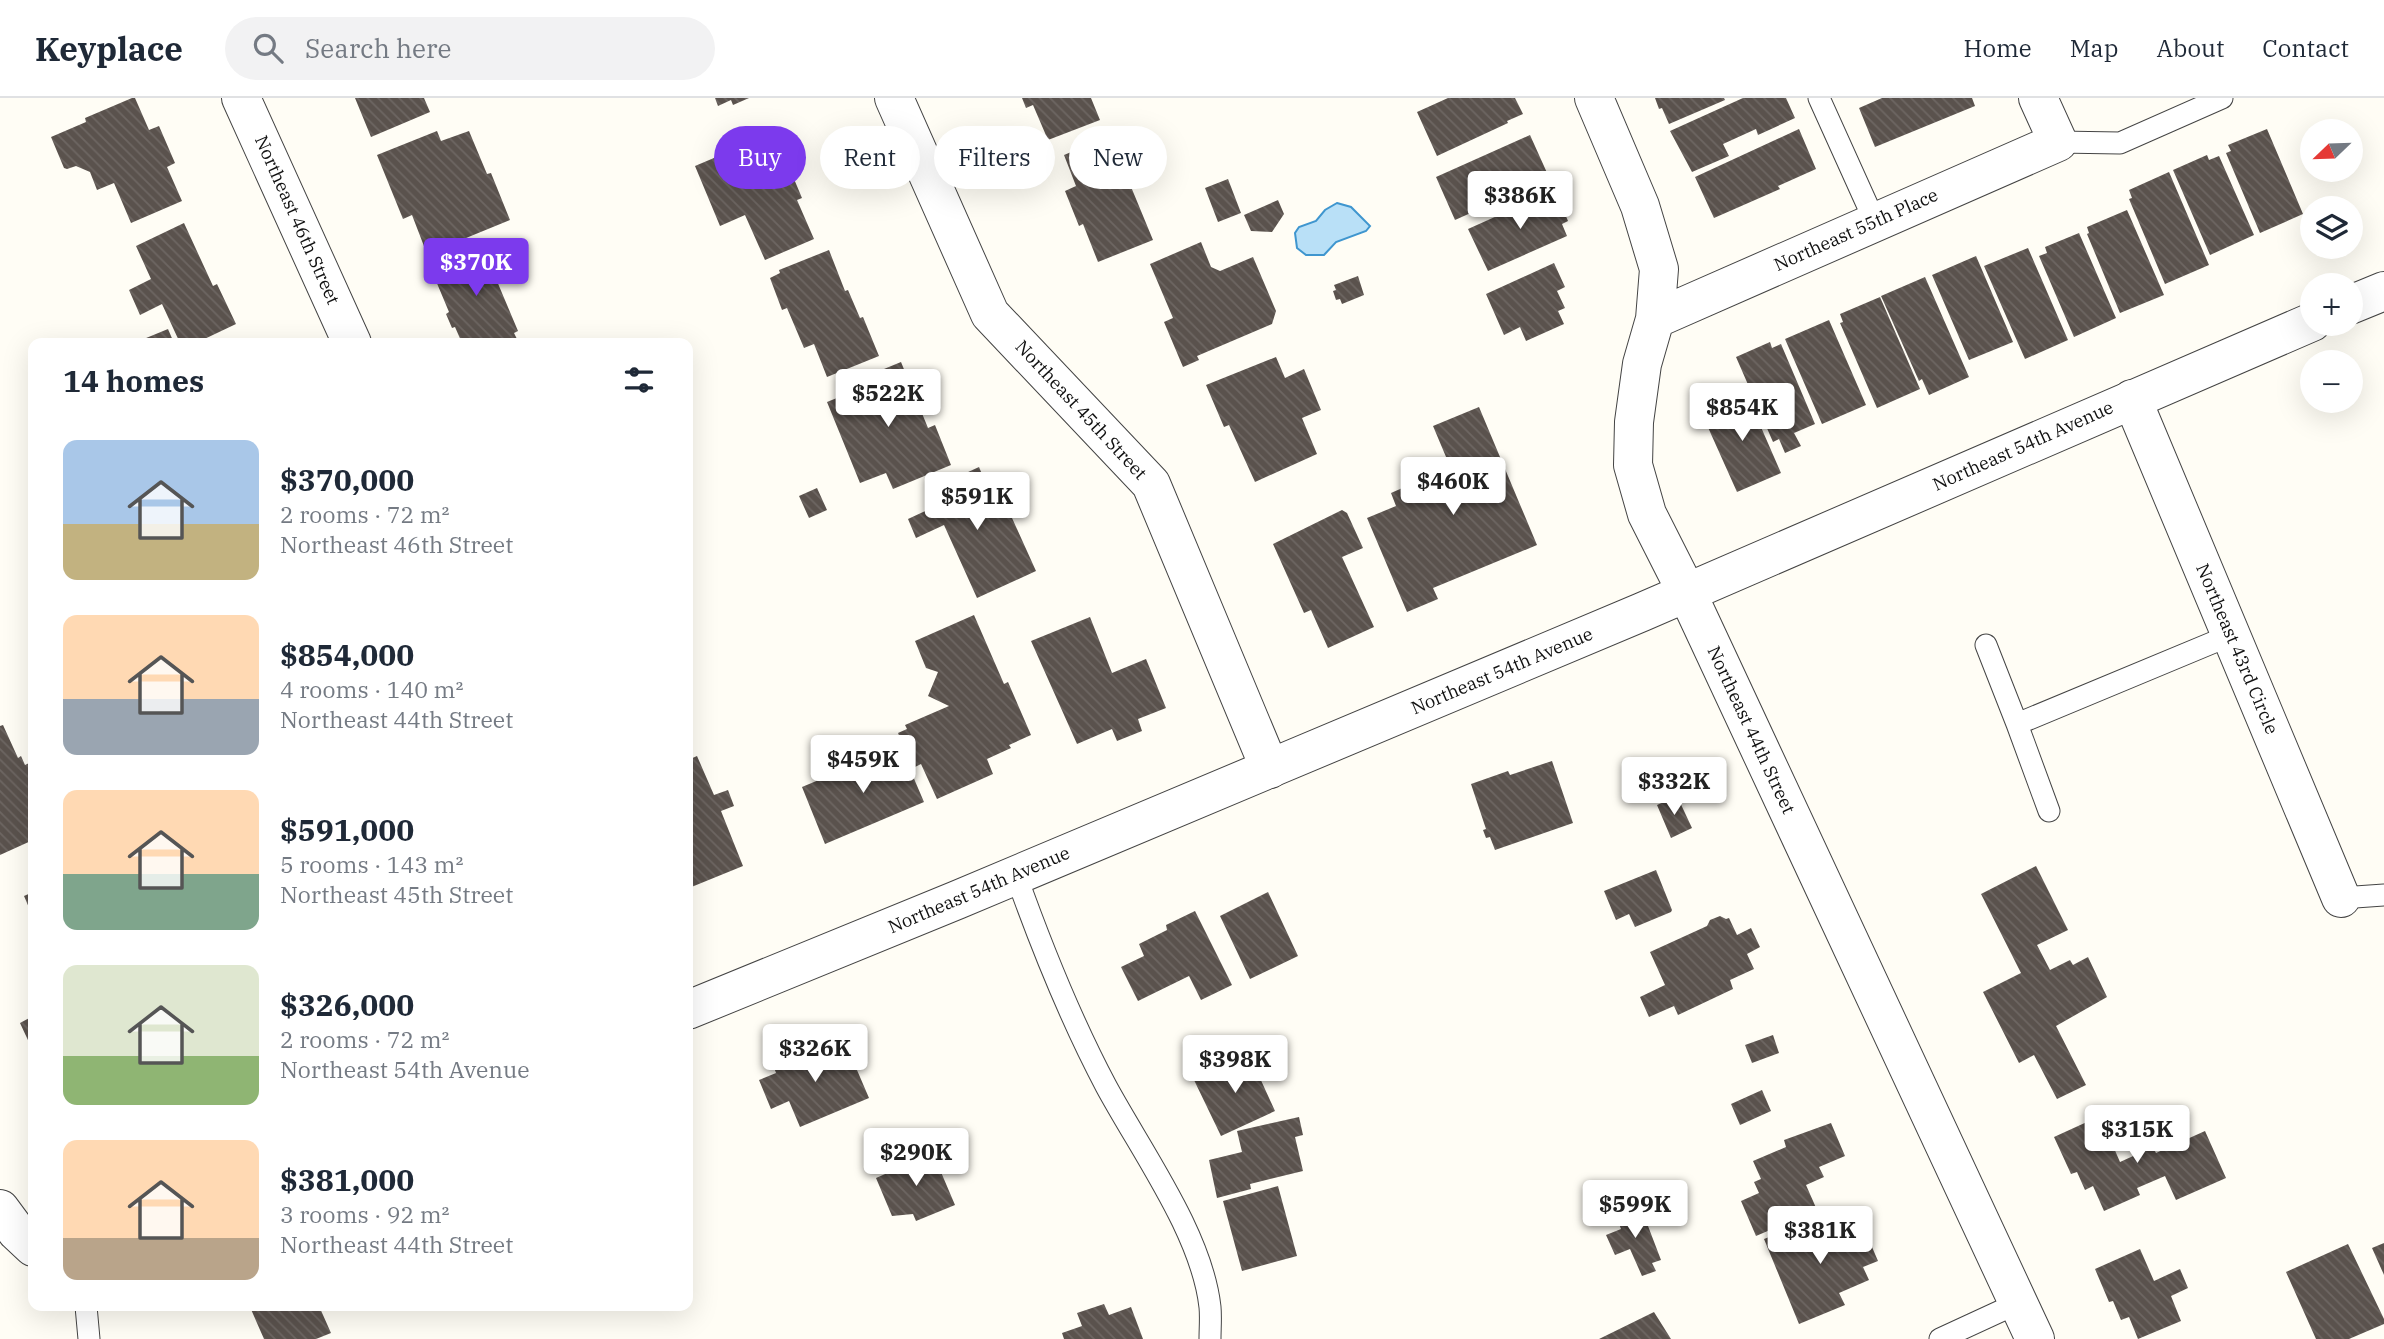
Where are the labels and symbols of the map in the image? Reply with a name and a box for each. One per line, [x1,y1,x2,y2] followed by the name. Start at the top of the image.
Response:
[2300,119,2362,182] north arrow
[250,132,345,308] street label: Northeast 46th Street
[1471,172,1569,231] pin: $386K
[1770,183,1941,276] street label: Northeast 55th Place
[427,238,525,298] pin: $370K
[1011,335,1152,484] street label: Northeast 45th Street
[839,370,937,429] pin: $522K
[1693,384,1791,443] pin: $854K
[1929,395,2117,496] street label: Northeast 54th Avenue
[1404,458,1502,517] pin: $460K
[928,472,1026,532] pin: $591K
[2191,560,2284,738] street label: Northeast 43rd Circle
[1407,622,1596,719] street label: Northeast 54th Avenue
[1702,642,1800,817] street label: Northeast 44th Street
[814,736,912,795] pin: $459K
[1625,758,1723,817] pin: $332K
[884,841,1073,938] street label: Northeast 54th Avenue
[766,1024,864,1084] pin: $326K
[1186,1035,1284,1095] pin: $398K
[2088,1105,2186,1165] pin: $315K
[867,1128,965,1188] pin: $290K
[1586,1180,1684,1240] pin: $599K
[1771,1206,1869,1266] pin: $381K

